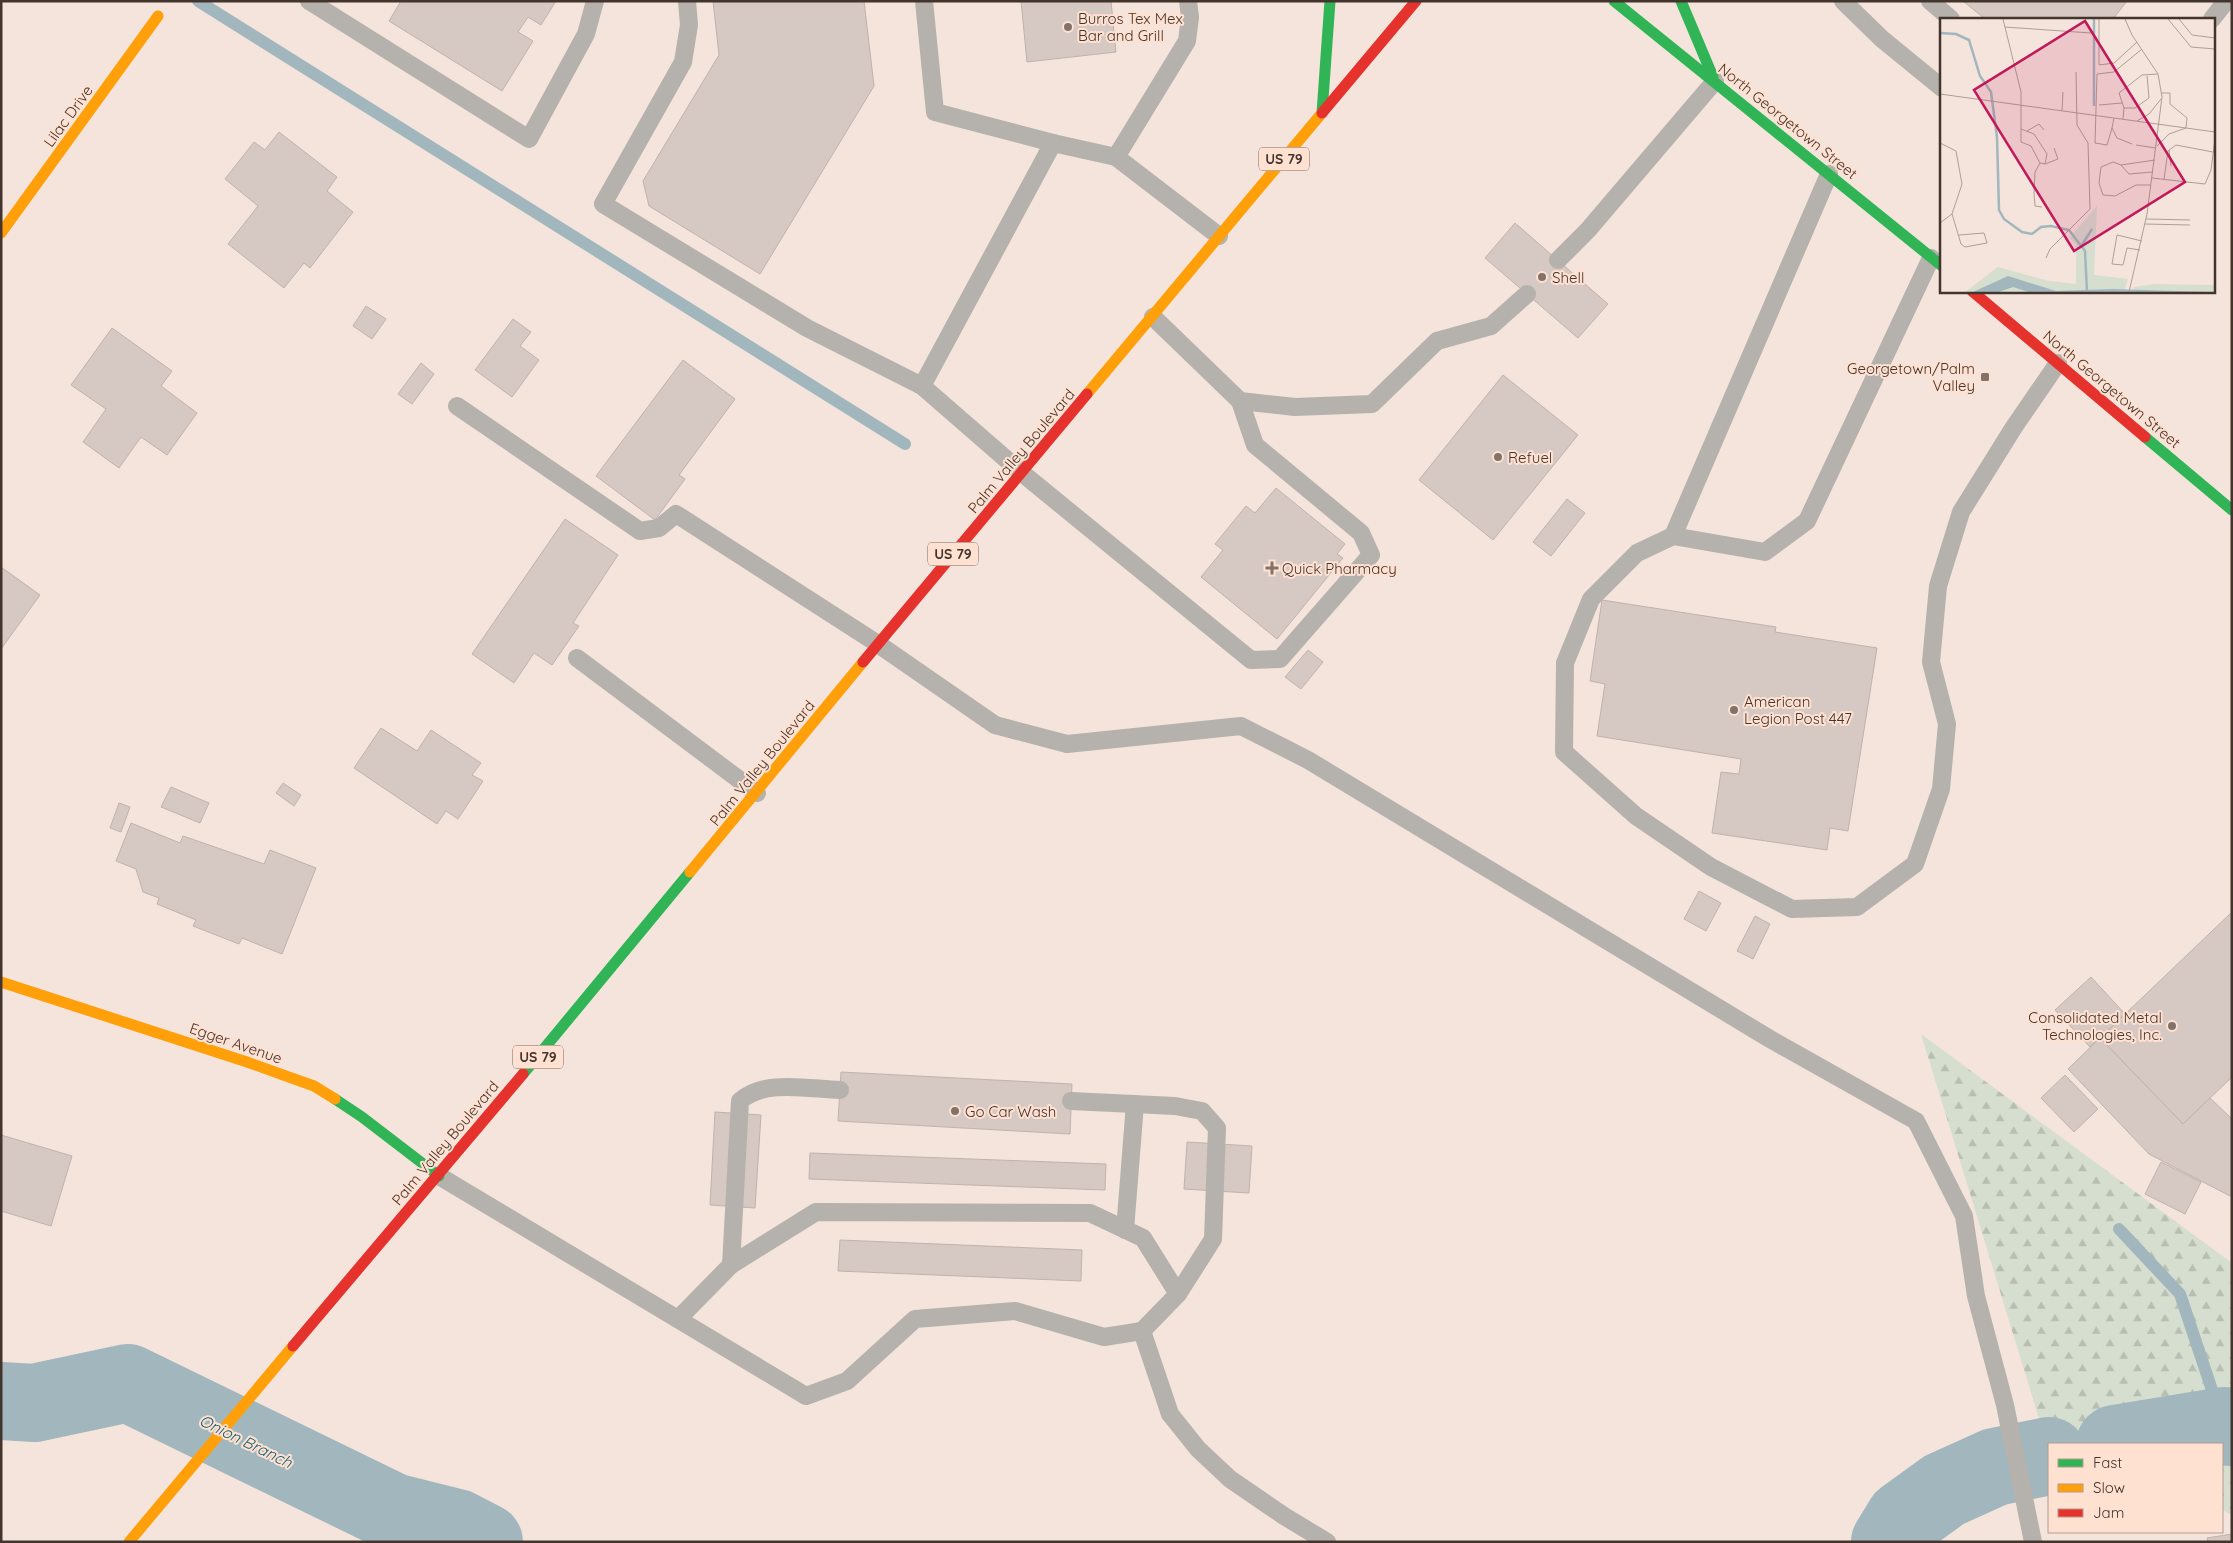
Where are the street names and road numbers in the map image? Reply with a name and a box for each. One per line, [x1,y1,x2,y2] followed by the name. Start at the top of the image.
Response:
[1715,59,1861,183] street label: North Georgetown Street
[39,81,97,151] street label: Lilac Drive
[1259,148,1309,170] road number: US 79
[2039,326,2185,452] street label: North Georgetown Street
[963,385,1079,517] street label: Palm Valley Boulevard
[928,542,978,566] road number: US 79
[705,696,819,830] street label: Palm Valley Boulevard
[187,1018,285,1068] street label: Egger Avenue
[513,1046,563,1068] road number: US 79
[387,1077,503,1209] street label: Palm Valley Boulevard

